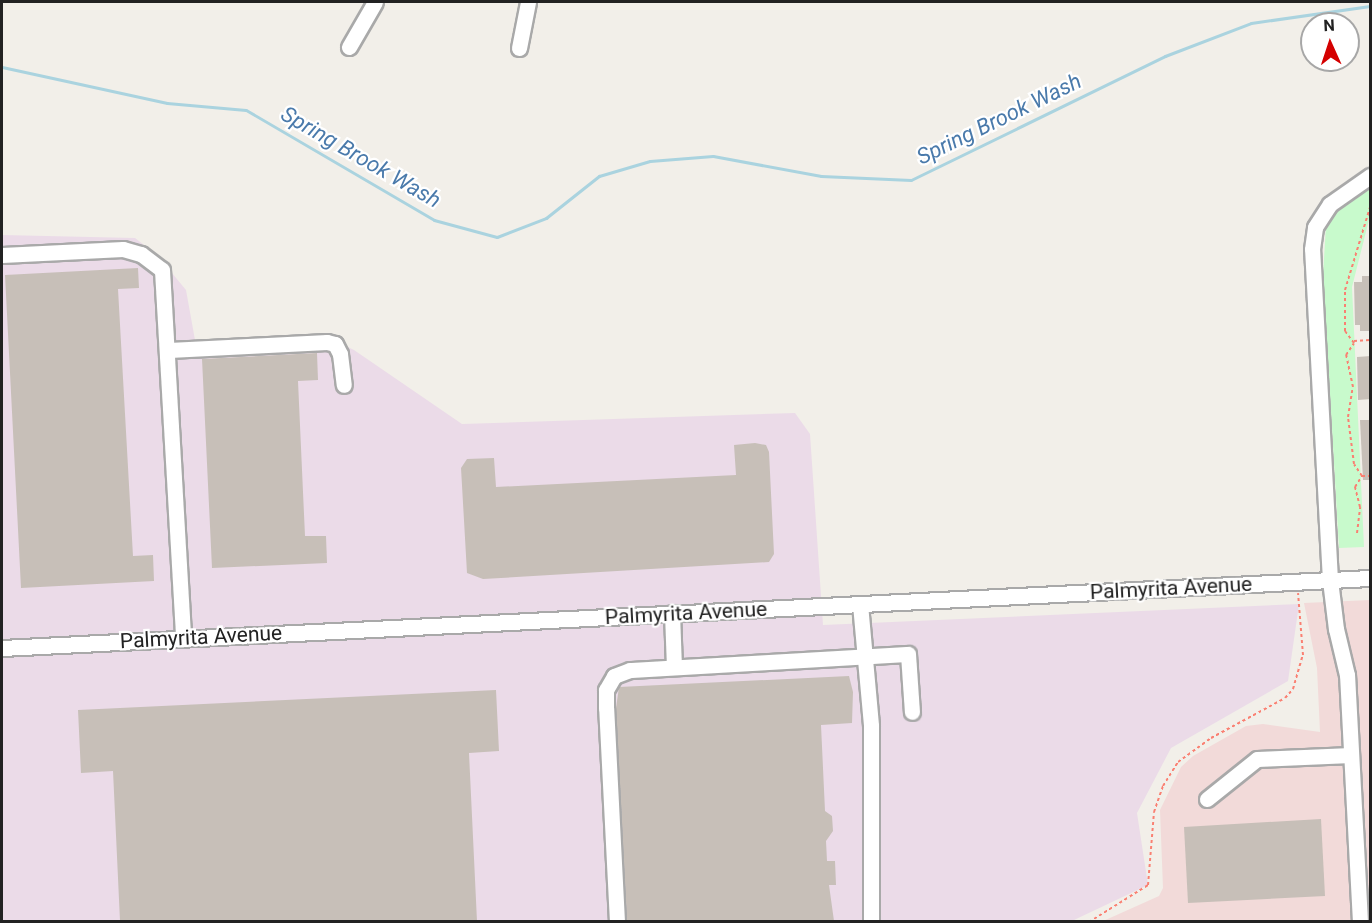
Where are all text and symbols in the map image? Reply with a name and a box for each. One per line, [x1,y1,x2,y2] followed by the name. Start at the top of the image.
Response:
[1300,12,1360,72] north arrow
[1323,16,1335,35] text: N
[912,68,1086,170] water label: Spring Brook Wash
[276,101,446,213] water label: Spring Brook Wash
[1089,571,1253,605] street label: Palmyrita Avenue
[604,596,768,630] street label: Palmyrita Avenue
[119,620,283,654] street label: Palmyrita Avenue

